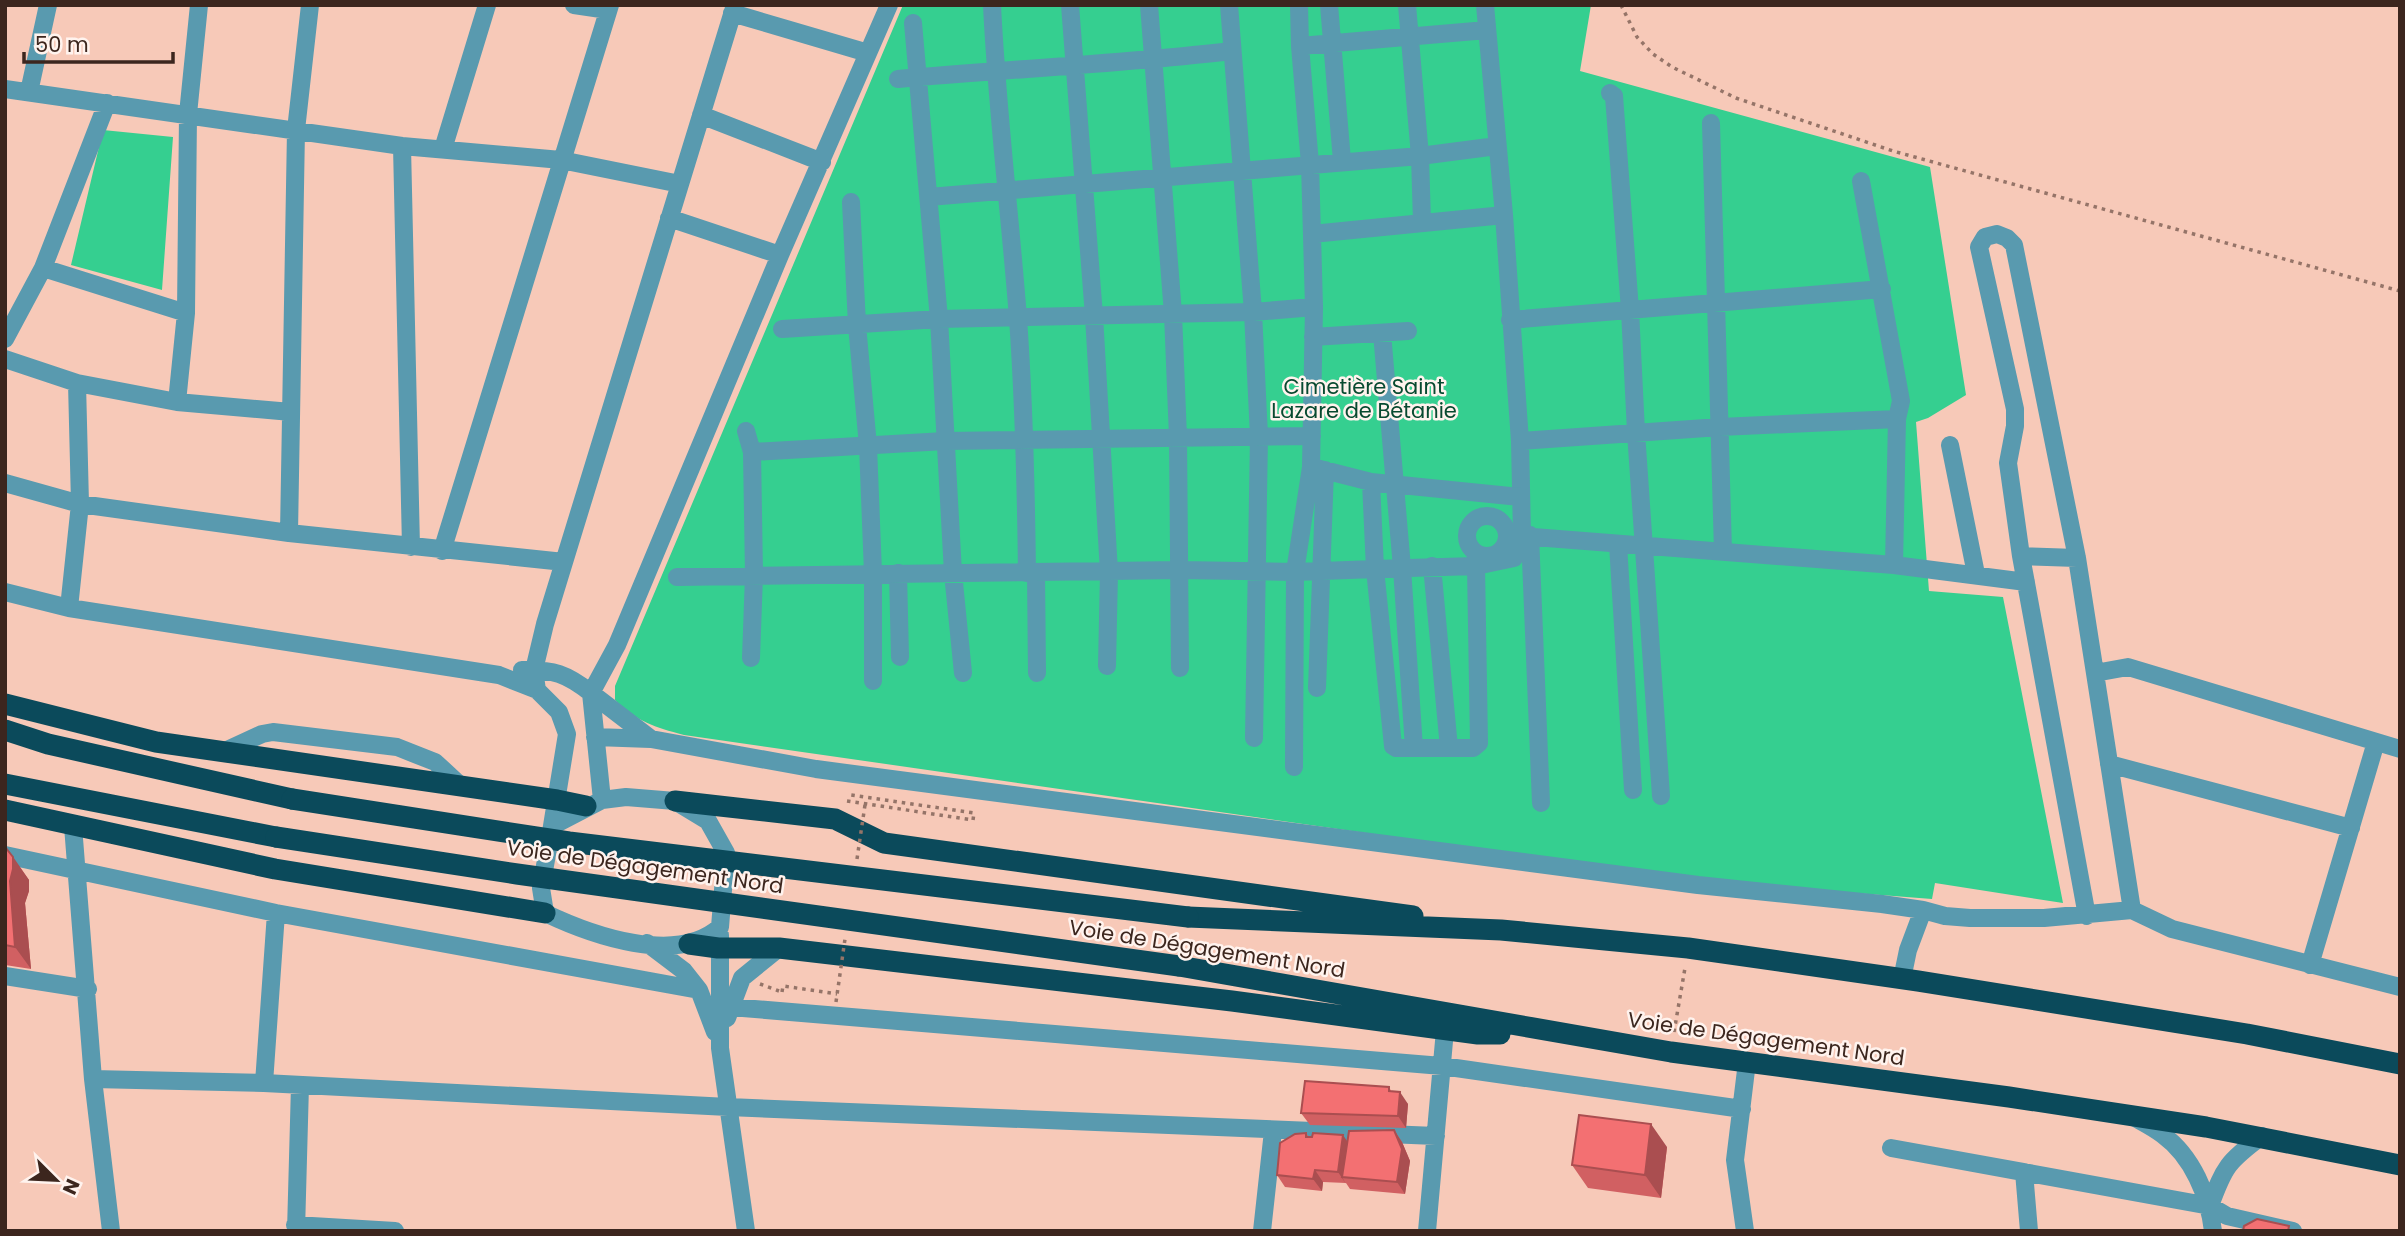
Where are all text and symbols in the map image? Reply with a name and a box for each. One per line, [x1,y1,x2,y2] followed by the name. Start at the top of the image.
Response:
[24,21,173,65] scale bar
[35,30,89,59] text: 50 m
[1271,372,1457,425] park label: Cimetière Saint Lazare de Bétanie
[505,833,785,900] street label: Voie de Dégagement Nord
[1067,912,1347,985] street label: Voie de Dégagement Nord
[1626,1005,1906,1072] street label: Voie de Dégagement Nord
[21,1145,91,1215] north arrow
[56,1175,86,1199] text: N

